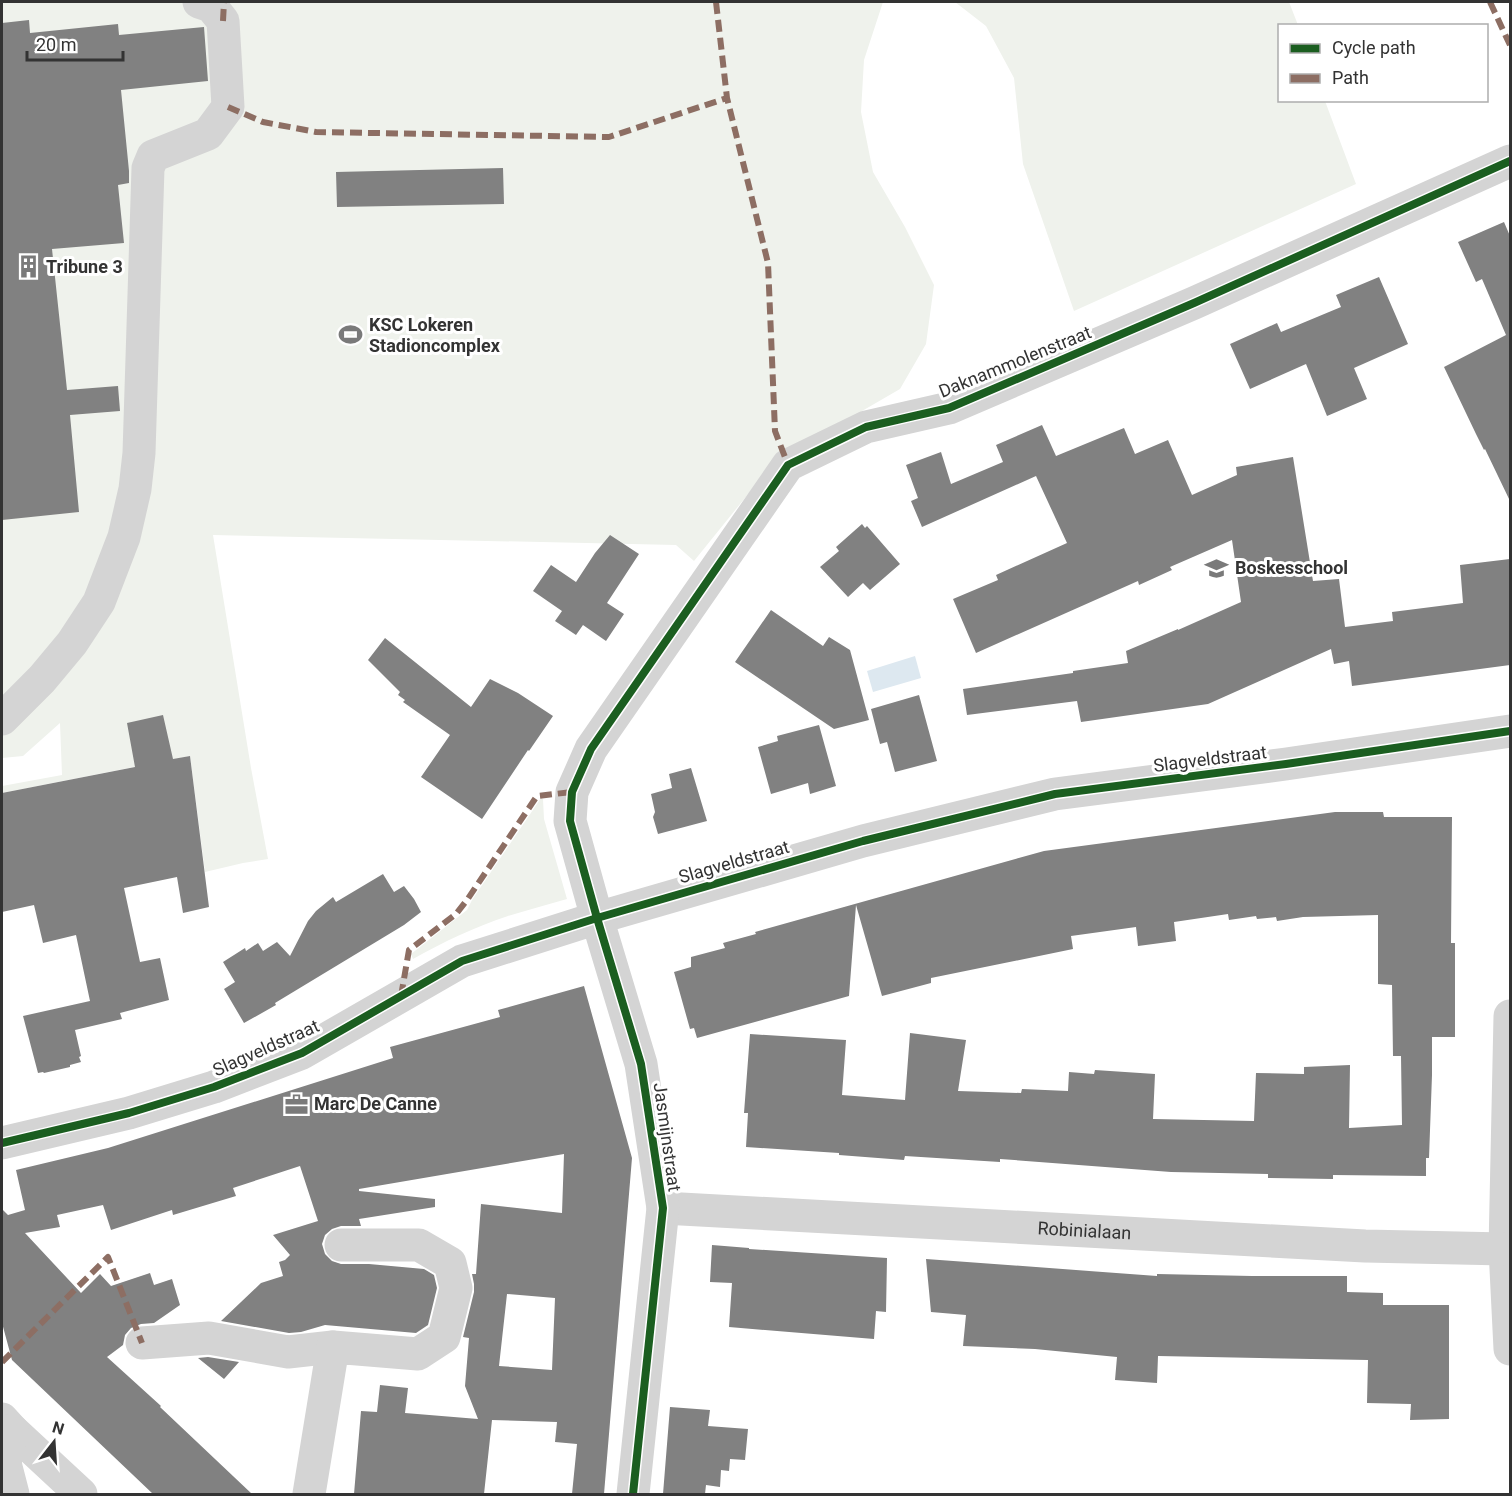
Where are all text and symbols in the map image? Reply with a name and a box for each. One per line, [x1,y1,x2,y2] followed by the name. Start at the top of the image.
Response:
[27,24,123,62] scale bar
[1278,24,1488,102] legend
[36,34,76,55] text: 20 m
[1332,37,1416,58] text: Cycle path
[1332,67,1369,88] text: Path
[15,254,41,280] building icon: Tribune 3
[46,256,123,277] place label: Tribune 3
[369,314,501,356] place label: KSC Lokeren Stadioncomplex
[936,321,1094,402] street label: Daknammolenstraat
[338,322,364,348] sports icon: KSC Lokeren Stadioncomplex
[1204,555,1230,581] school or university icon: Boskesschool
[1235,557,1348,578] place label: Boskesschool
[1152,741,1268,776] street label: Slagveldstraat
[676,836,792,887] street label: Slagveldstraat
[209,1015,322,1080] street label: Slagveldstraat
[649,1081,686,1193] street label: Jasmijnstraat
[283,1091,309,1117] office icon: Marc De Canne
[314,1093,437,1114] place label: Marc De Canne
[1037,1217,1132,1243] street label: Robinialaan
[24,1412,84,1472] north arrow
[50,1417,66,1439] text: N

